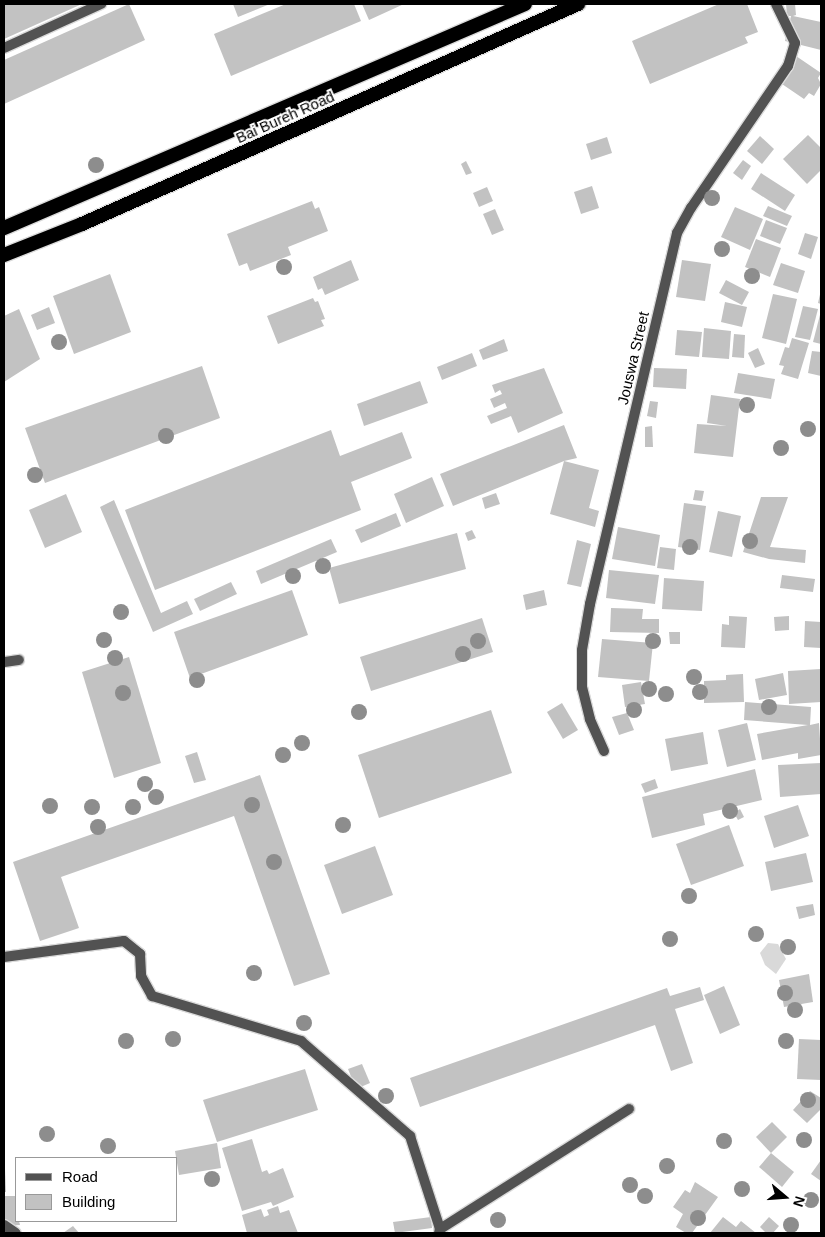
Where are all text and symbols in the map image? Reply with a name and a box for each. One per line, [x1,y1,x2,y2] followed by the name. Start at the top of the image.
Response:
[233,87,337,147] street label: Bai Bureh Road
[614,310,652,406] street label: Jouswa Street
[15,1157,178,1222] legend
[62,1168,98,1185] text: Road
[760,1172,810,1222] north arrow
[62,1193,115,1210] text: Building
[790,1194,808,1209] text: N

